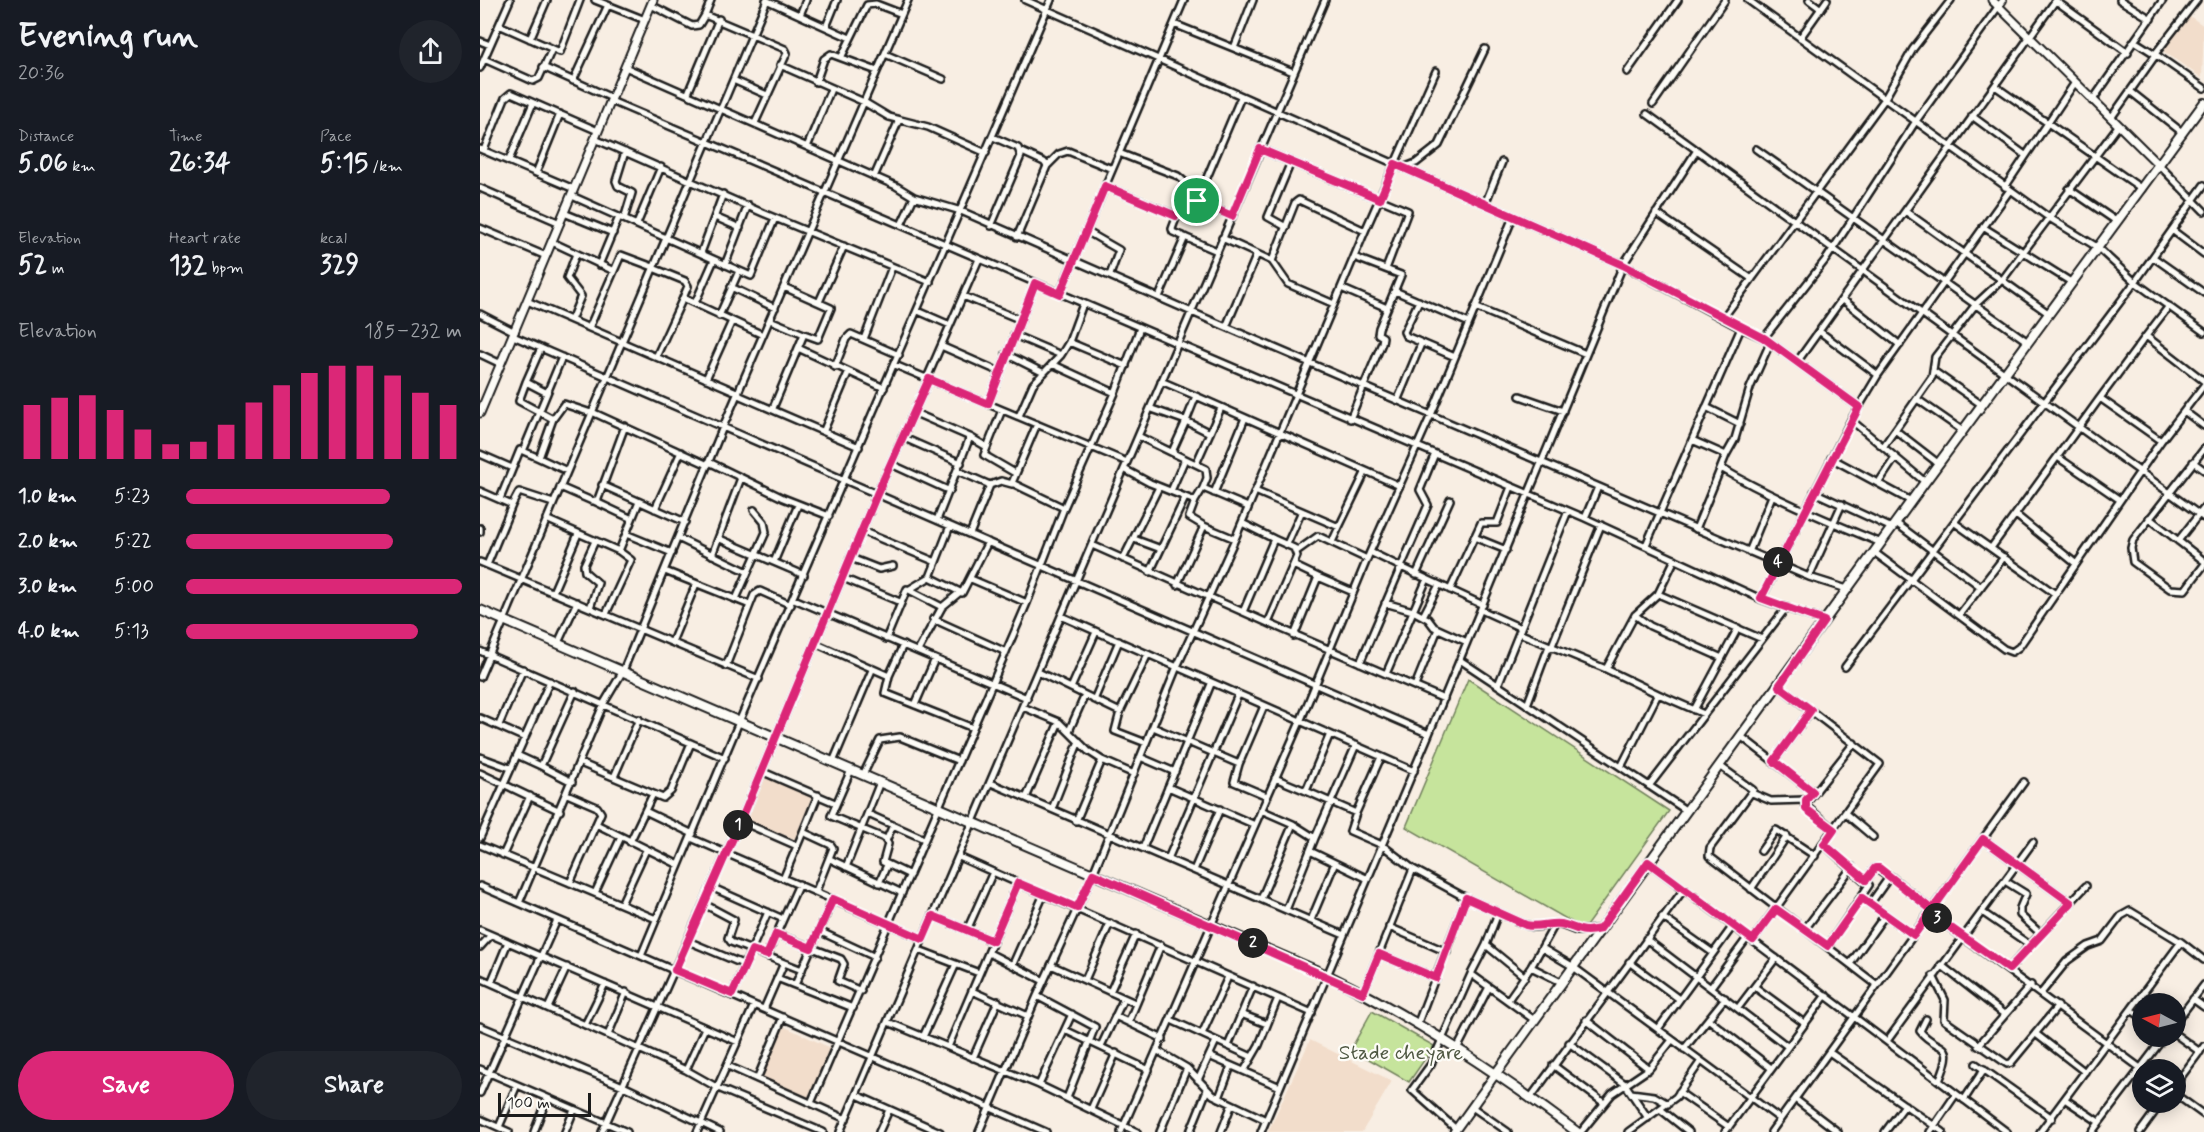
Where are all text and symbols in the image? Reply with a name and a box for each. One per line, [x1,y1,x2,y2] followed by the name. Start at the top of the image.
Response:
[18,15,198,59] text: Evening run
[399,20,462,83] button: share
[18,60,65,87] text: 20:36
[18,126,74,147] text: Distance
[169,126,203,147] text: Time
[320,126,352,147] text: Pace
[18,147,68,181] text: 5.06
[169,147,231,181] text: 26:34
[320,147,368,181] text: 5:15
[68,156,96,177] text: km
[368,156,403,177] text: /km
[1171,175,1222,226] pin
[1180,184,1213,217] icon: arrive
[18,228,81,249] text: Elevation
[169,228,241,249] text: Heart rate
[320,228,347,249] text: kcal
[18,249,47,283] text: 52
[169,249,207,283] text: 132
[320,249,359,283] text: 329
[47,258,64,279] text: m
[207,258,244,279] text: bpm
[18,318,97,345] text: Elevation
[364,318,462,345] text: 185–232 m
[18,483,77,510] text: 1.0 km
[114,483,150,510] text: 5:23
[18,528,78,555] text: 2.0 km
[114,528,152,555] text: 5:22
[1763,547,1793,577] pin: 4
[1773,551,1783,572] text: 4
[18,573,77,600] text: 3.0 km
[114,573,154,600] text: 5:00
[18,618,80,645] text: 4.0 km
[114,618,149,645] text: 5:13
[723,810,753,840] pin: 1
[734,814,742,835] text: 1
[1922,903,1952,933] pin: 3
[1933,907,1941,928] text: 3
[1238,928,1268,958] pin: 2
[1249,932,1257,953] text: 2
[2132,993,2186,1047] north arrow
[2132,993,2186,1113] map controls
[1339,1039,1463,1067] park label: Stade cheyare
[18,1051,234,1120] button: Save
[246,1051,462,1120] button: Share
[2132,1059,2186,1113] button: layers
[498,1090,591,1118] scale bar
[507,1093,550,1114] text: 100 m

